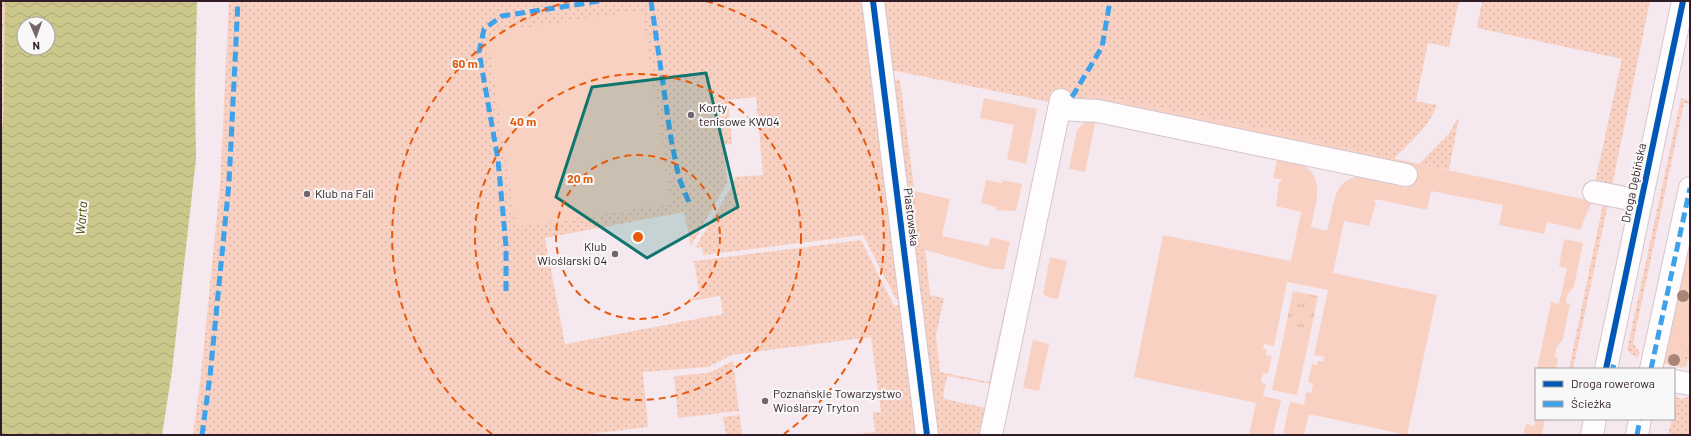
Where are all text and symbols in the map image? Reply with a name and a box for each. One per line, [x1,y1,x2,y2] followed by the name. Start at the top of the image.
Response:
[16,16,56,56] north arrow
[32,40,40,53] text: N
[452,56,478,70] text: 60 m
[699,100,780,128] place label: Korty tenisowe KW04
[686,110,696,120] marker: Korty tenisowe KW04
[510,114,536,128] text: 40 m
[1618,142,1648,224] street label: Droga Dębińska
[567,171,593,185] text: 20 m
[315,186,374,200] place label: Klub na Fali
[901,187,923,247] street label: Piastowska
[302,189,312,199] marker: Klub na Fali
[72,200,90,235] water label: Warta
[631,230,645,244] centre of rings
[537,239,607,267] place label: Klub Wioślarski 04
[610,249,620,259] marker: Klub Wioślarski 04
[1535,368,1675,420] legend
[1571,376,1655,390] text: Droga rowerowa
[773,386,901,414] place label: Poznańskie Towarzystwo Wioślarzy Tryton
[760,396,770,406] marker: Poznańskie Towarzystwo Wioślarzy Tryton
[1571,396,1611,410] text: Ścieżka

